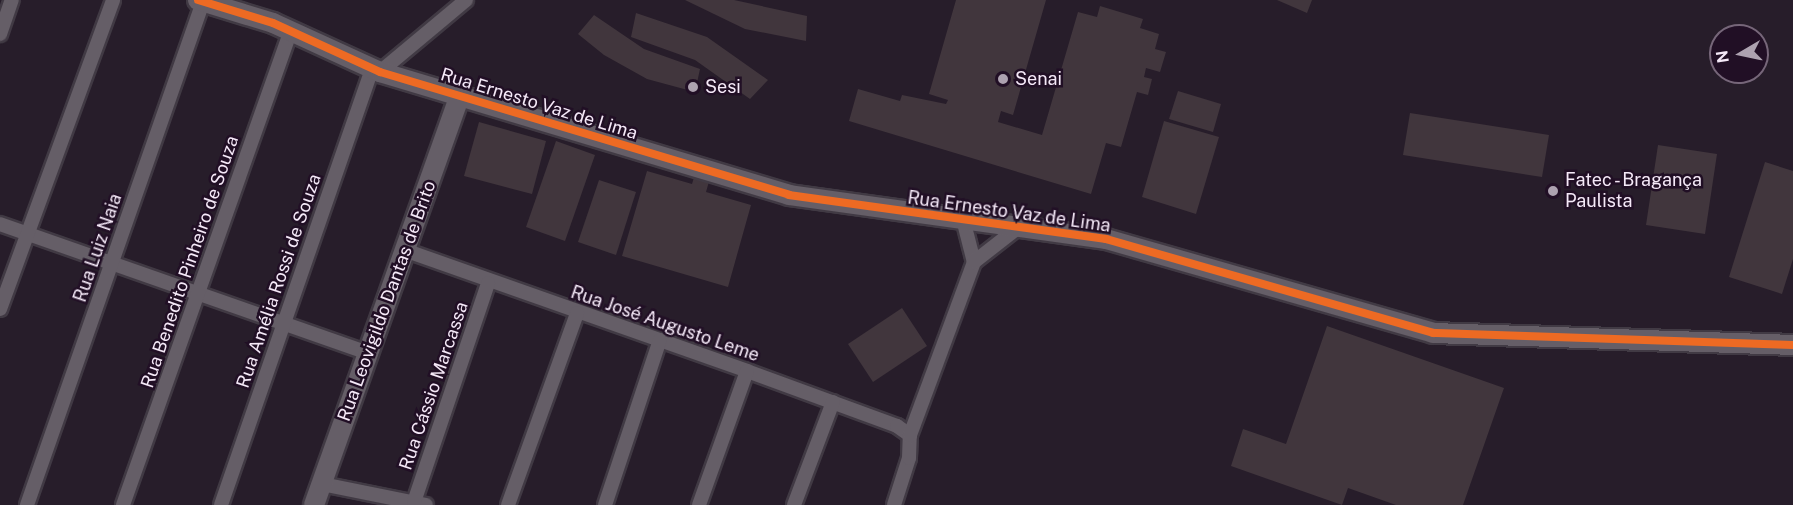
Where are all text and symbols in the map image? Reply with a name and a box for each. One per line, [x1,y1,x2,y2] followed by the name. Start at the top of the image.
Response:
[1709,24,1769,84] north arrow
[1712,49,1733,64] text: N
[438,64,640,144] street label: Rua Ernesto Vaz de Lima
[1015,68,1062,90] place label: Senai
[996,72,1010,86] marker: Senai
[705,76,741,98] place label: Sesi
[686,80,700,94] marker: Sesi
[136,133,244,391] street label: Rua Benedito Pinheiro de Souza
[1565,170,1707,213] place label: Fatec - Bragança Paulista
[232,171,326,391] street label: Rua Amélia Rossi de Souza
[333,177,441,425] street label: Rua Leovigildo Dantas de Brito
[1546,184,1560,198] marker: Fatec - Bragança Paulista
[906,187,1112,237] street label: Rua Ernesto Vaz de Lima
[69,191,127,305] street label: Rua Luiz Naia
[568,282,762,366] street label: Rua José Augusto Leme
[395,299,473,473] street label: Rua Cássio Marcassa

